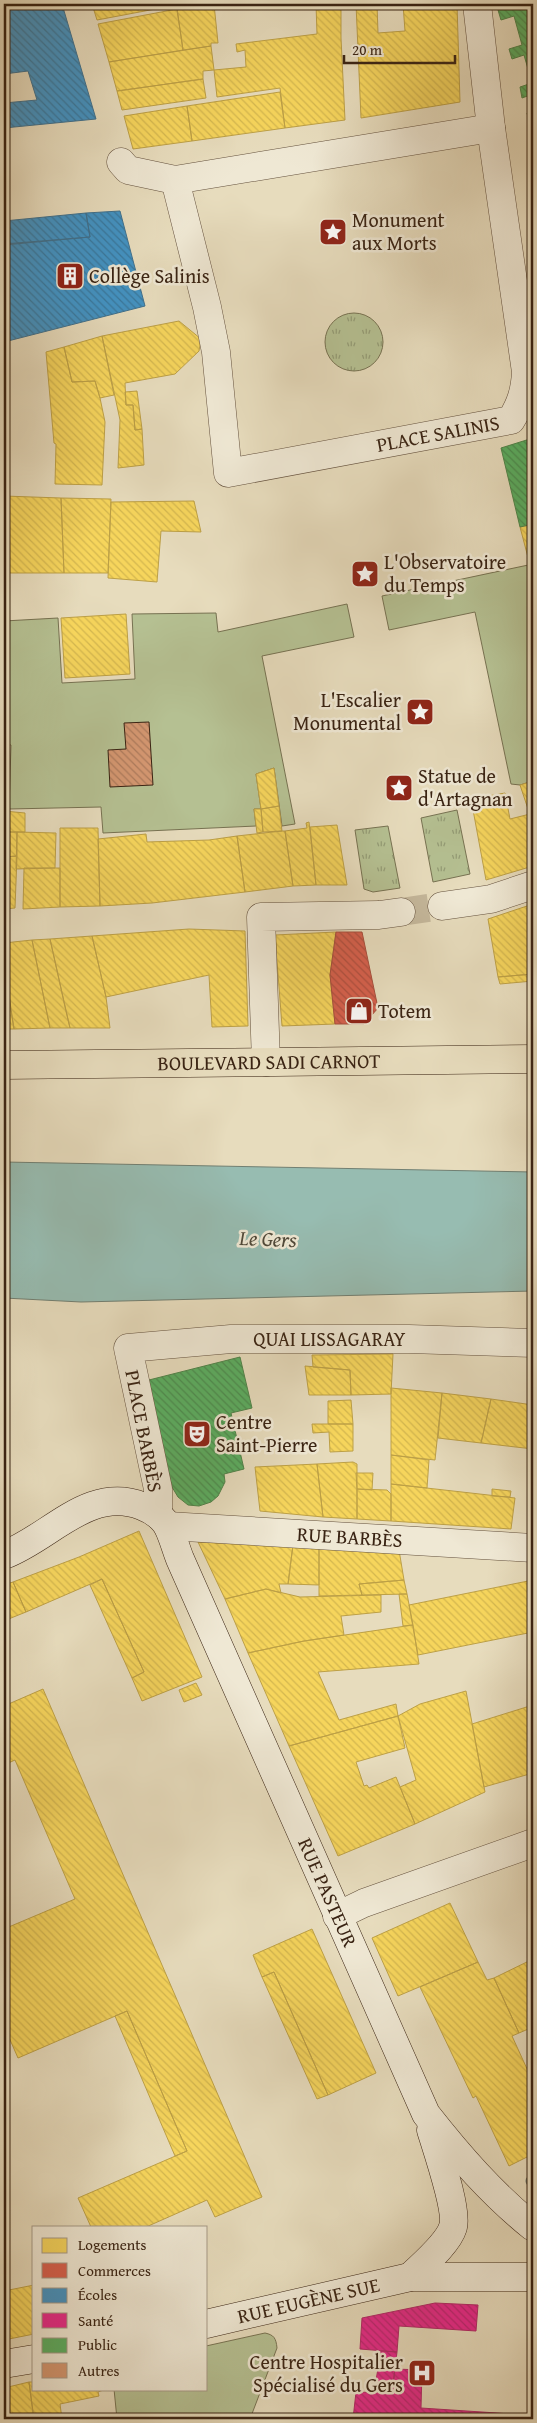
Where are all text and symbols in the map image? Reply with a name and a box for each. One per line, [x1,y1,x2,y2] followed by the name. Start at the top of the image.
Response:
[344,32,456,64] scale bar
[352,39,383,60] text: 20 m
[352,205,445,257] place label: Monument aux Morts
[318,217,348,247] place icon: Monument aux Morts
[55,261,85,291] building icon: Collège Salinis
[89,261,210,290] place label: Collège Salinis
[374,407,502,459] street label: PLACE SALINIS
[384,547,506,599] place label: L'Observatoire du Temps
[350,559,380,589] place icon: L'Observatoire du Temps
[293,685,401,737] place label: L'Escalier Monumental
[405,697,435,727] place icon: L'Escalier Monumental
[418,761,513,813] place label: Statue de d'Artagnan
[384,773,414,803] place icon: Statue de d'Artagnan
[344,996,374,1026] shop icon: Totem
[378,996,432,1025] place label: Totem
[157,1046,381,1077] street label: BOULEVARD SADI CARNOT
[238,1222,298,1255] water label: Le Gers
[253,1324,406,1353] street label: QUAI LISSAGARAY
[118,1367,171,1494] street label: PLACE BARBÈS
[216,1407,317,1459] place label: Centre Saint-Pierre
[182,1419,212,1449] theatre icon: Centre Saint-Pierre
[296,1519,403,1554] street label: RUE BARBÈS
[291,1833,365,1952] street label: RUE PASTEUR
[32,2226,208,2390] legend
[78,2234,146,2255] text: Logements
[78,2260,151,2281] text: Commerces
[234,2270,382,2330] street label: RUE EUGÈNE SUE
[78,2284,117,2305] text: Écoles
[78,2310,113,2331] text: Santé
[78,2334,117,2355] text: Public
[250,2347,403,2399] place label: Centre Hospitalier Spécialisé du Gers
[407,2358,437,2388] hospital icon: Centre Hospitalier Spécialisé du Gers
[78,2360,120,2381] text: Autres

